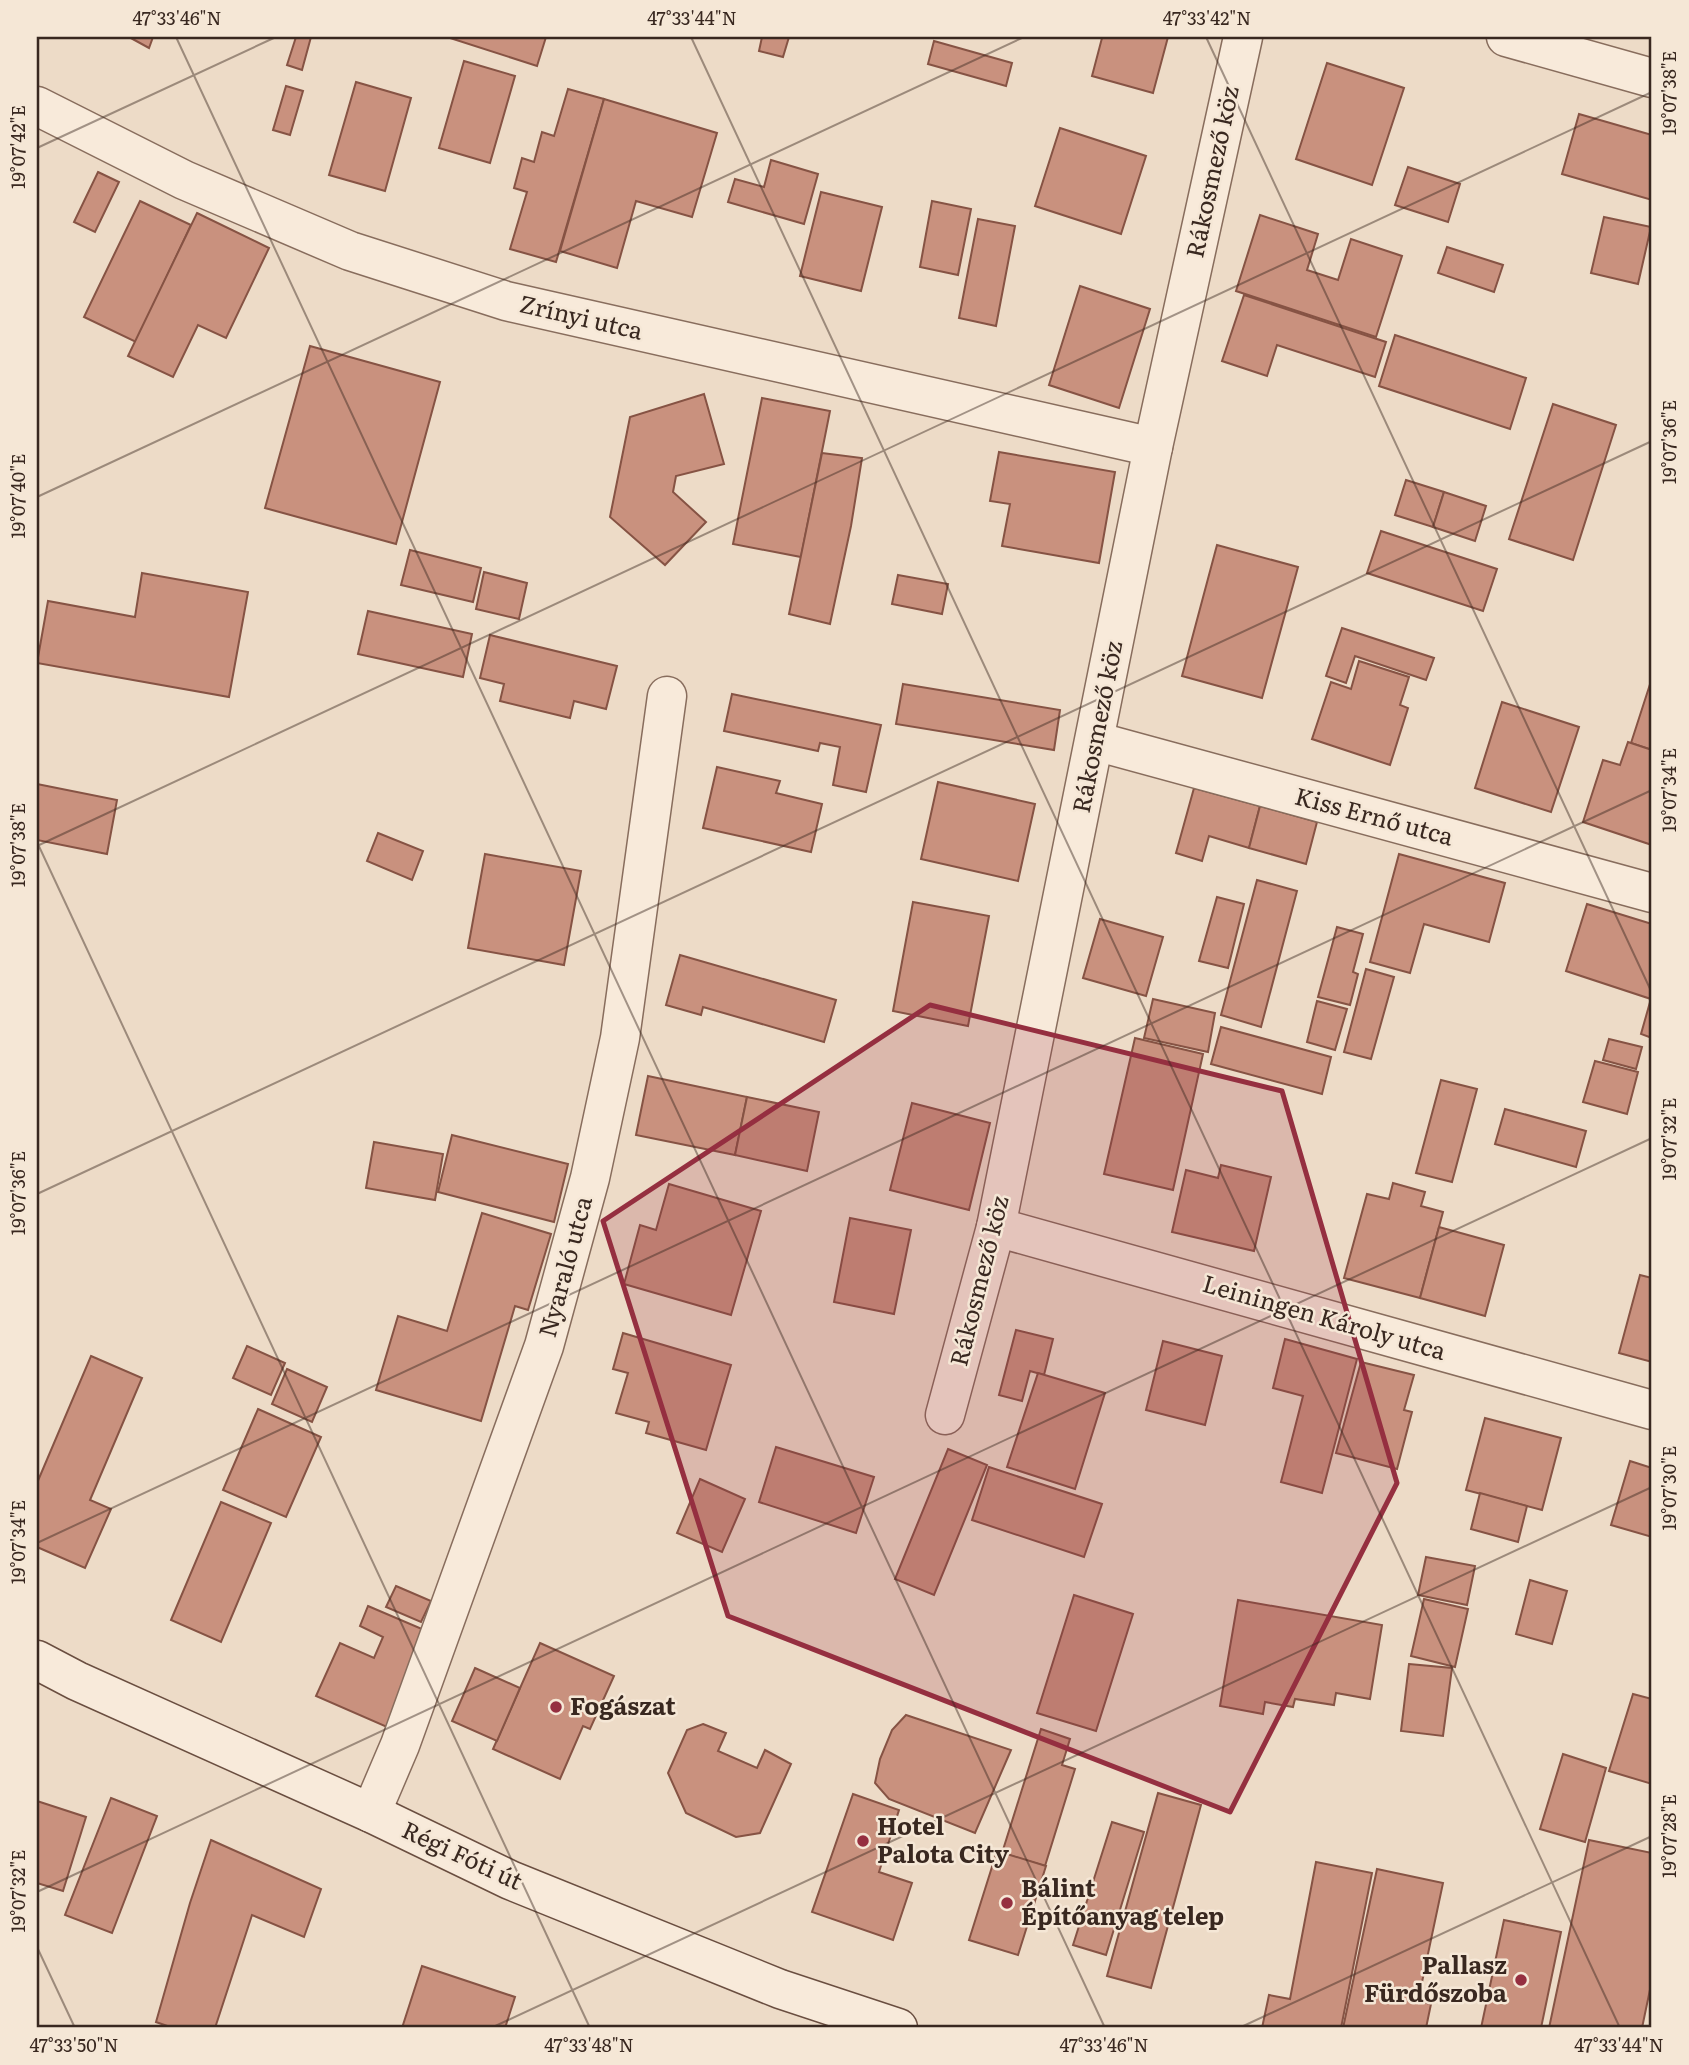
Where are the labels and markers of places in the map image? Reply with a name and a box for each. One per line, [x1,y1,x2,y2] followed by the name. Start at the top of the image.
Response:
[570,1687,676,1722] place label: Fogászat
[548,1699,564,1715] marker: Fogászat
[877,1807,1009,1870] place label: Hotel Palota City
[855,1833,871,1849] marker: Hotel Palota City
[1021,1869,1224,1932] place label: Bálint Építőanyag telep
[999,1895,1015,1911] marker: Bálint Építőanyag telep
[1364,1946,1507,2009] place label: Pallasz Fürdőszoba
[1513,1972,1529,1988] marker: Pallasz Fürdőszoba

